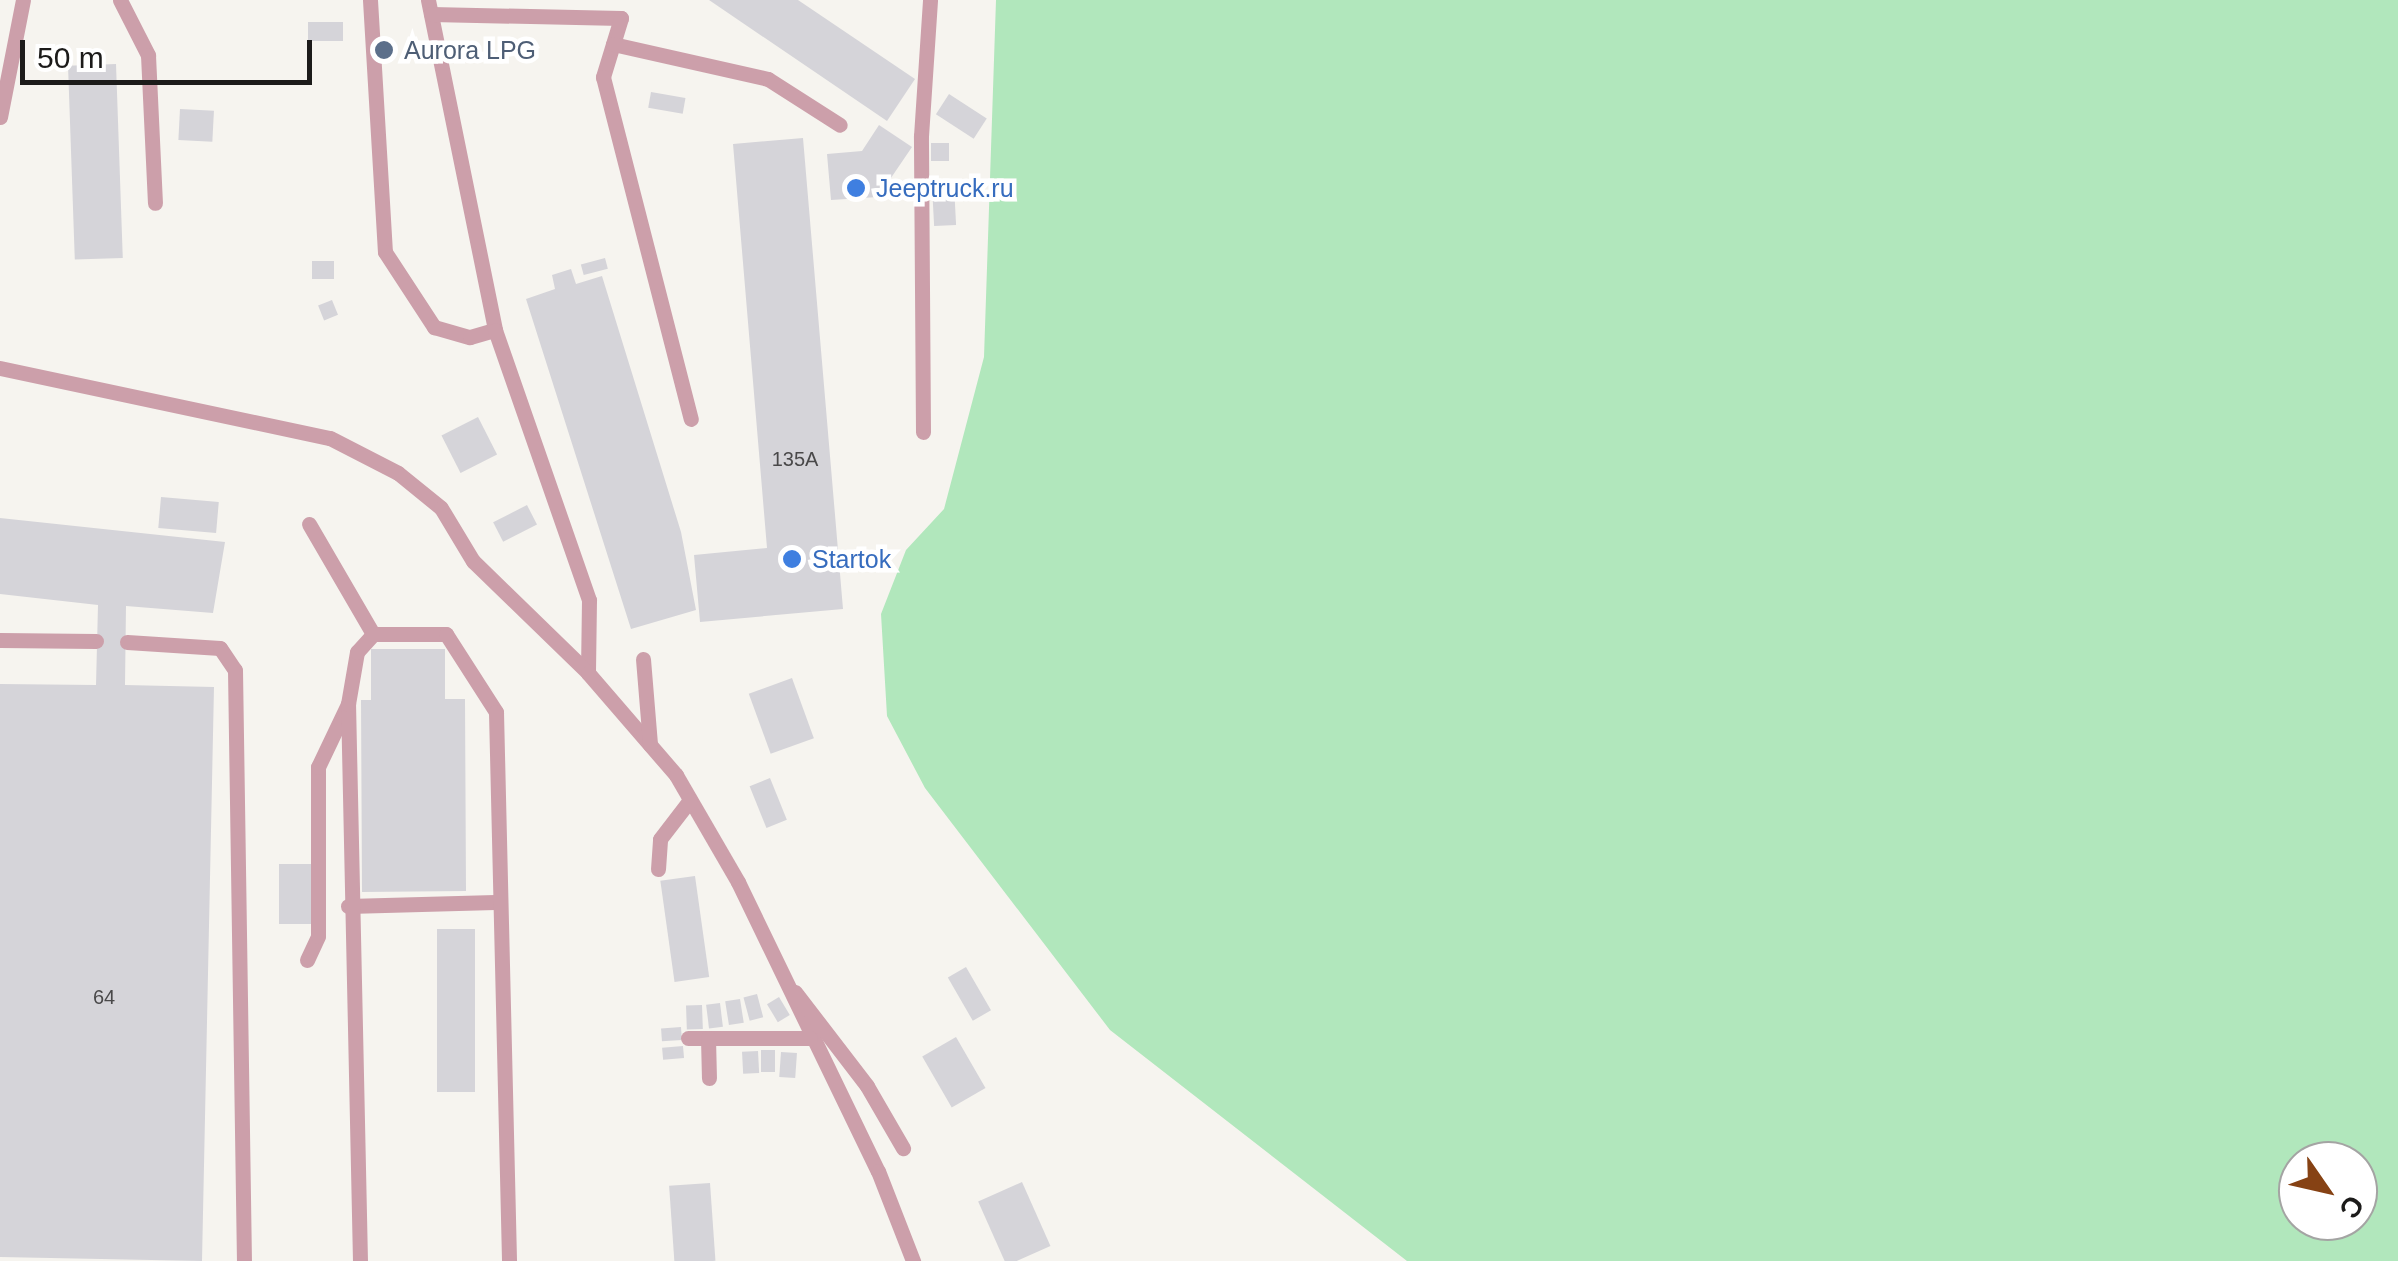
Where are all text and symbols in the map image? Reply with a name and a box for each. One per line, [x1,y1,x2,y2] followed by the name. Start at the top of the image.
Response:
[25,20,318,82] scale bar
[404,35,536,65] place label: Aurora LPG
[373,39,395,61] marker: Aurora LPG
[37,41,104,74] text: 50 m
[876,173,1014,203] place label: Jeeptruck.ru
[845,177,867,199] marker: Jeeptruck.ru
[772,447,818,471] house number: 135А
[812,544,891,574] place label: Startok
[781,548,803,570] marker: Startok
[93,985,115,1009] house number: 64
[2278,1141,2378,1241] north arrow
[2333,1190,2370,1224] text: С

